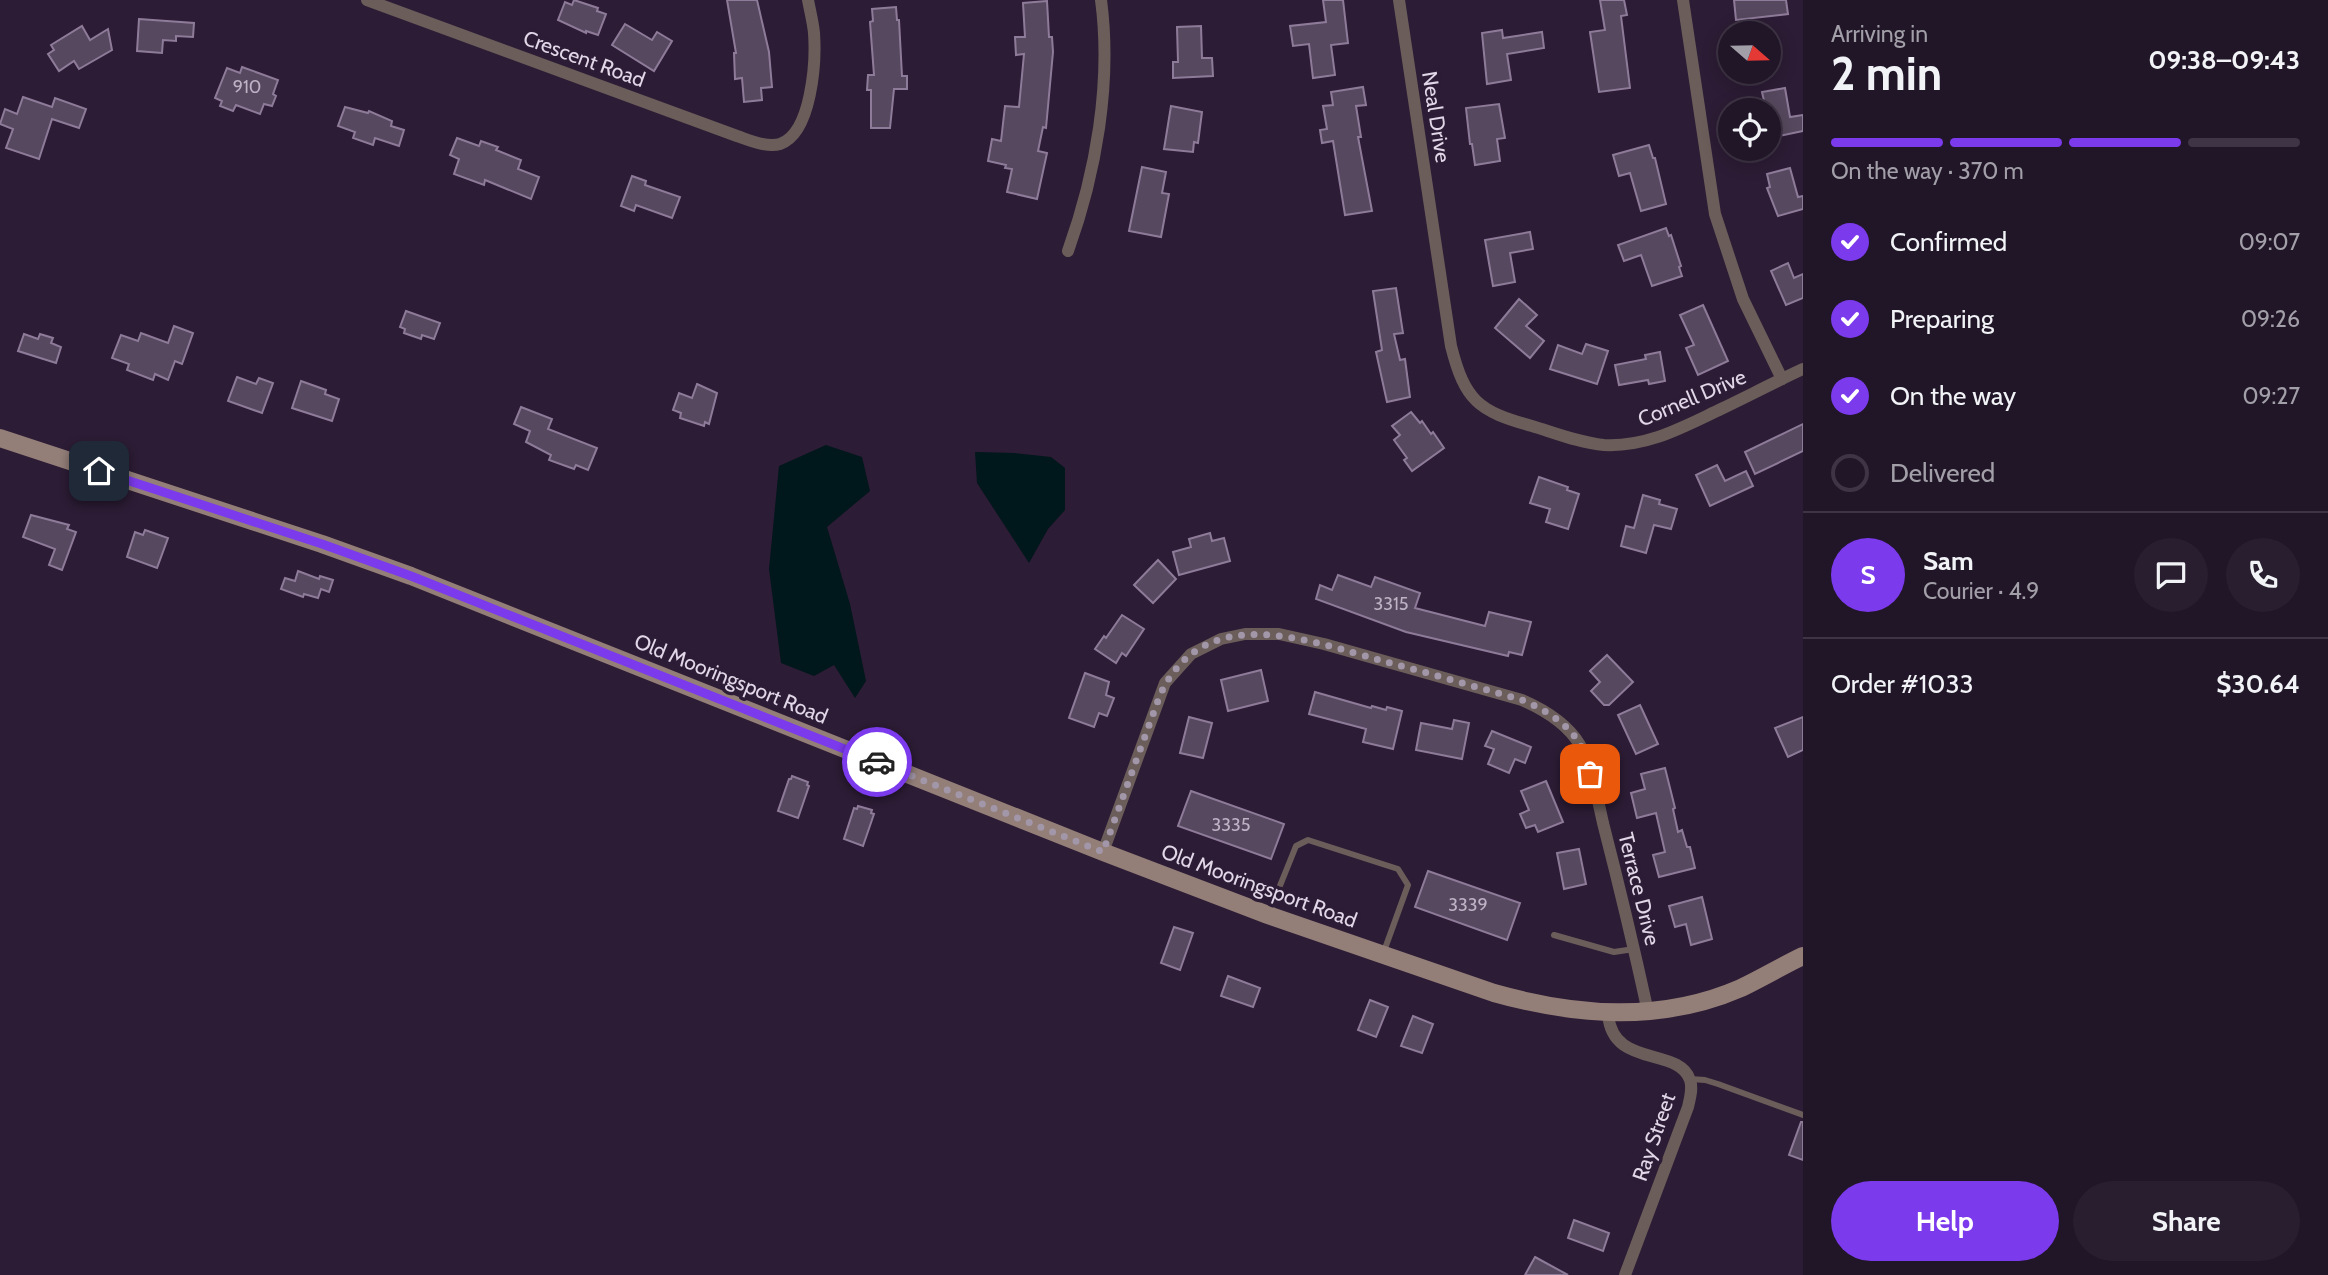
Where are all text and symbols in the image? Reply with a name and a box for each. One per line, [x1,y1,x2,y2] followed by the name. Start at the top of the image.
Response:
[1831,20,1928,48] text: Arriving in
[1718,21,1782,84] north arrow
[1718,21,1781,161] map controls
[520,25,648,92] street label: Crescent Road
[2148,44,2300,76] text: 09:38–09:43
[1831,46,1942,102] text: 2 min
[1417,69,1456,165] street label: Neal Drive
[233,76,261,98] house number: 910
[1718,98,1781,161] button: locate
[1831,157,2024,185] text: On the way · 370 m
[1831,223,1869,261] icon: check
[1890,226,2007,258] text: Confirmed
[2239,228,2300,256] text: 09:07
[1831,300,1869,338] icon: check
[1890,303,1994,335] text: Preparing
[2241,305,2300,333] text: 09:26
[1634,363,1750,432] street label: Cornell Drive
[1831,377,1869,415] icon: check
[1890,380,2016,412] text: On the way
[2242,382,2300,410] text: 09:27
[69,441,129,501] pin
[80,452,118,490] icon: home
[1890,457,1995,489] text: Delivered
[2134,538,2208,612] button: chat
[2226,538,2300,612] button: phone
[1923,545,1974,577] text: Sam
[1860,559,1876,591] text: S
[1923,577,2039,605] text: Courier · 4.9
[1373,593,1409,615] house number: 3315
[631,628,832,729] street label: Old Mooringsport Road
[1831,668,1974,700] text: Order #1033
[2216,668,2300,700] text: $30.64
[842,727,912,797] courier
[858,743,896,781] icon: car
[1560,744,1620,804] pin
[1571,755,1609,793] icon: bag
[1212,814,1250,836] house number: 3335
[1613,830,1666,948] street label: Terrace Drive
[1158,838,1360,933] street label: Old Mooringsport Road
[1448,894,1488,916] house number: 3339
[1627,1089,1680,1184] street label: Ray Street
[1831,1181,2059,1261] button: Help
[2073,1181,2300,1261] button: Share

